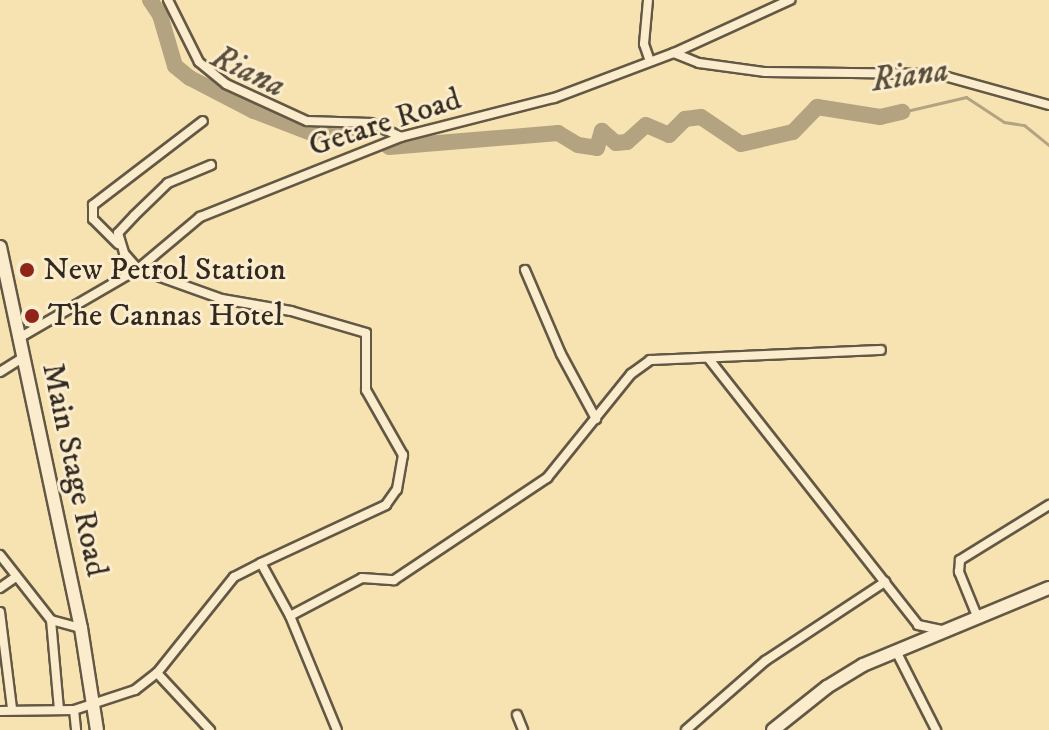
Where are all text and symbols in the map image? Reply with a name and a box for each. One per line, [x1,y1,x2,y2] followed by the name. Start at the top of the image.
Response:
[204,37,292,107] water label: Riana
[869,50,951,102] water label: Riana
[304,80,466,166] street label: Getare Road
[43,251,286,289] place label: New Petrol Station
[18,261,36,279] marker: New Petrol Station
[48,297,284,335] place label: The Cannas Hotel
[23,307,41,325] marker: The Cannas Hotel
[33,360,115,580] street label: Main Stage Road

